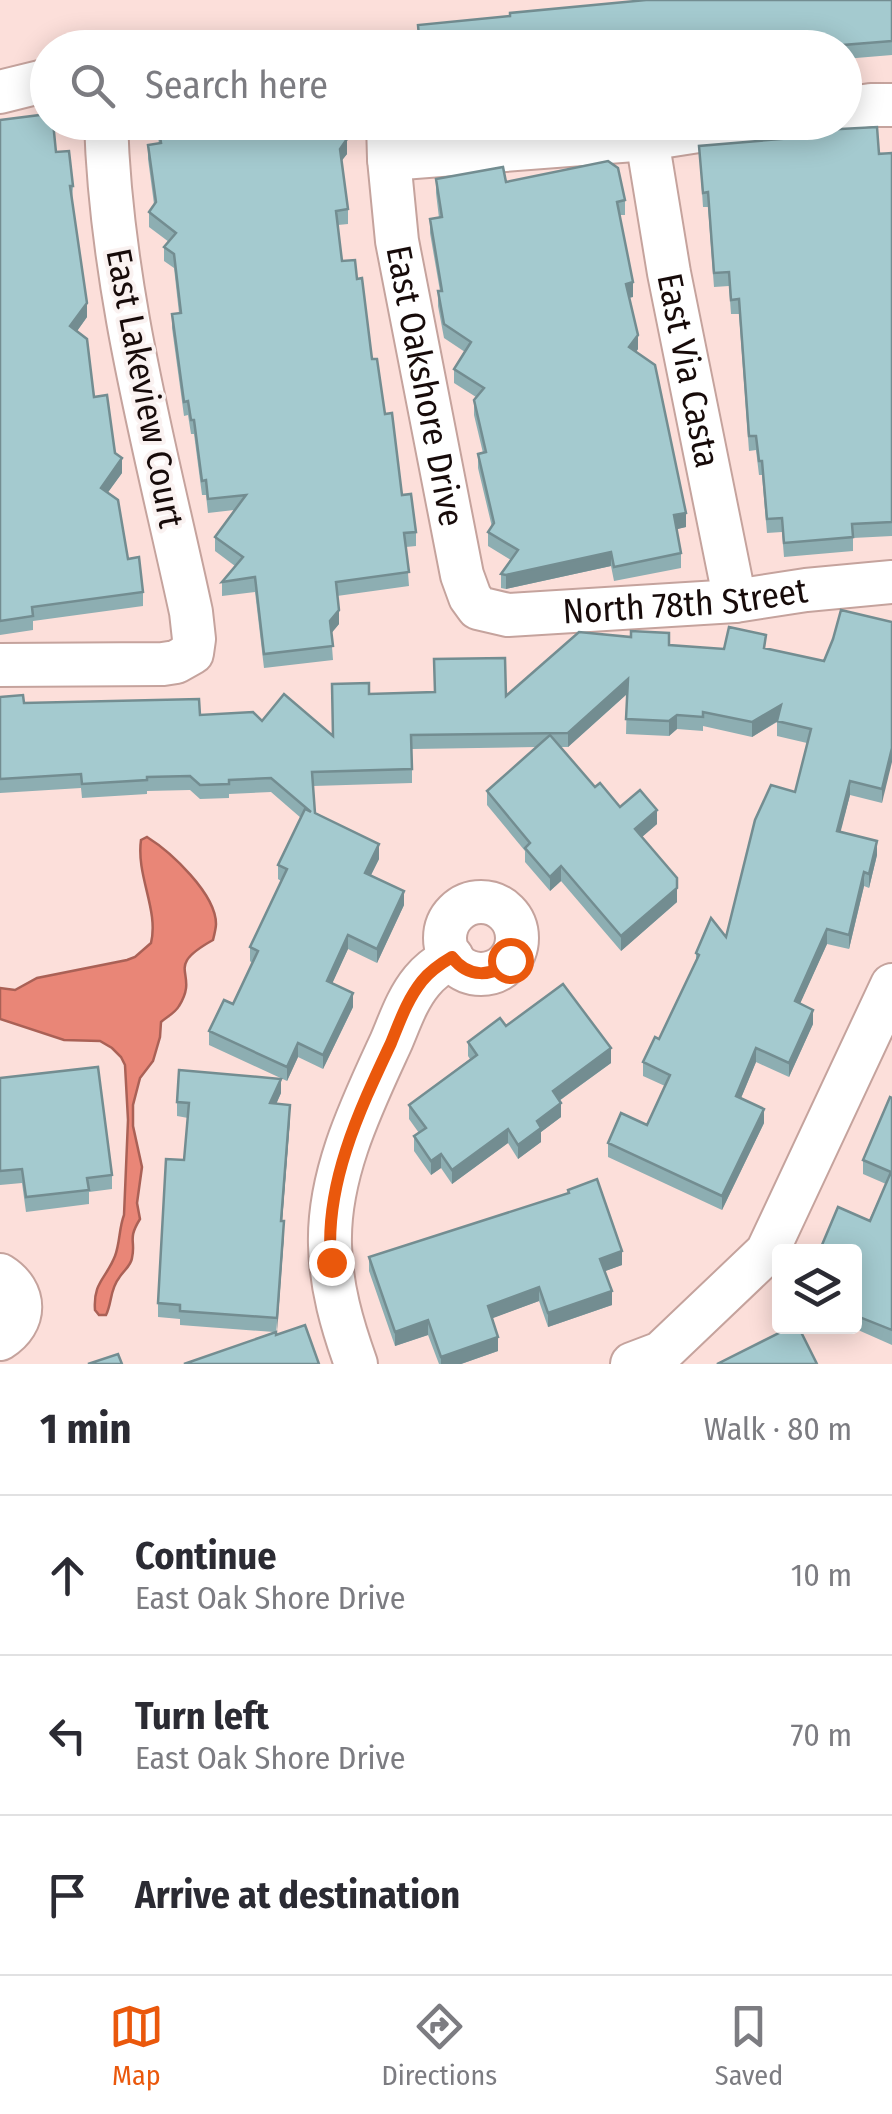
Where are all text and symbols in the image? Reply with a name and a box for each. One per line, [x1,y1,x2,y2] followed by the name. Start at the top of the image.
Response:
[30,30,862,140] search box
[65,58,120,113] icon: search
[145,62,328,108] text: Search here
[377,242,473,530] street label: East Oakshore Drive
[97,245,193,532] street label: East Lakeview Court
[649,269,729,471] street label: East Via Casta
[561,569,811,633] street label: North 78th Street
[488,938,534,984] route start
[309,1240,355,1286] route end
[772,1244,862,1334] map controls
[772,1244,862,1334] button: layers
[40,1404,131,1454] text: 1 min
[704,1410,852,1448] text: Walk · 80 m
[135,1533,276,1579] text: Continue
[40,1548,95,1603] icon: ahead
[791,1556,852,1594] text: 10 m
[135,1579,406,1617] text: East Oak Shore Drive
[135,1693,269,1739] text: Turn left
[40,1708,95,1763] icon: left
[791,1716,852,1754] text: 70 m
[135,1739,406,1777] text: East Oak Shore Drive
[40,1868,95,1923] icon: arrive
[135,1872,460,1918] text: Arrive at destination
[109,1999,164,2092] tab: Map
[381,1999,497,2092] tab: Directions
[715,1999,783,2092] tab: Saved

